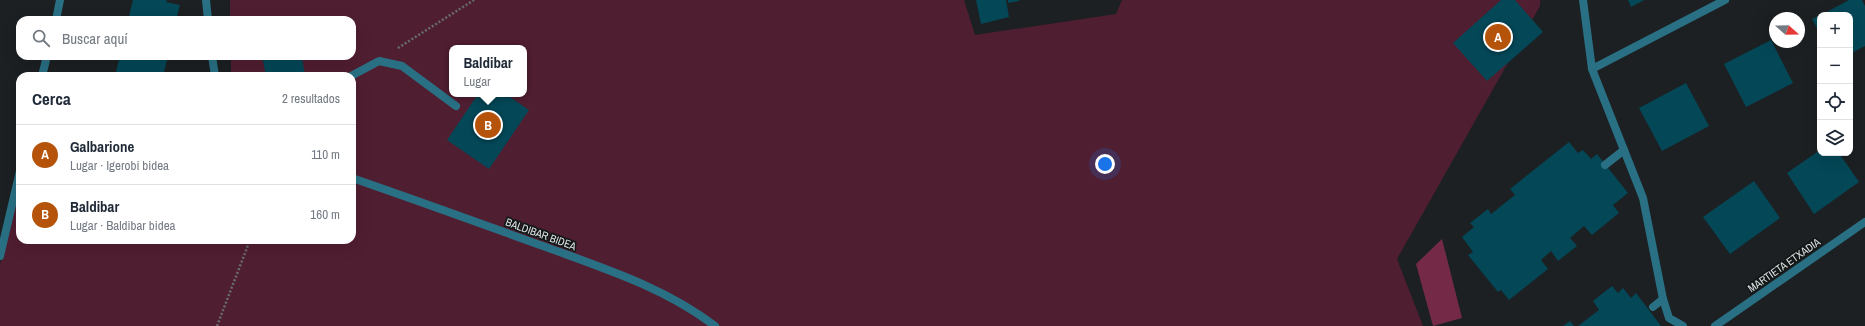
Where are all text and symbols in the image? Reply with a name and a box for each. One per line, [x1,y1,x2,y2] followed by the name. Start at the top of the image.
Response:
[1769,12,1805,48] north arrow
[1817,12,1853,156] map controls
[1817,12,1853,48] button: +
[16,16,356,60] search box
[1485,22,1511,52] pin: A
[30,27,52,49] icon: search
[62,28,128,49] text: Buscar aquí
[449,45,527,97] popup
[1817,48,1853,84] button: −
[463,52,513,73] text: Baldibar
[463,73,491,90] text: Lugar
[1817,84,1853,120] button: locate
[32,87,71,110] text: Cerca
[282,90,340,107] text: 2 resultados
[475,110,501,140] pin: B
[1817,120,1853,156] button: layers
[70,136,134,157] text: Galbarione
[41,146,49,163] text: A
[311,146,340,163] text: 110 m
[1095,154,1115,174] your location
[70,157,169,174] text: Lugar · Igerobi bidea
[70,196,119,217] text: Baldibar
[41,206,49,223] text: B
[310,206,340,223] text: 160 m
[504,215,579,254] street label: BALDIBAR BIDEA
[70,217,176,234] text: Lugar · Baldibar bidea
[1745,234,1824,295] street label: MARTIETA ETXADIA

